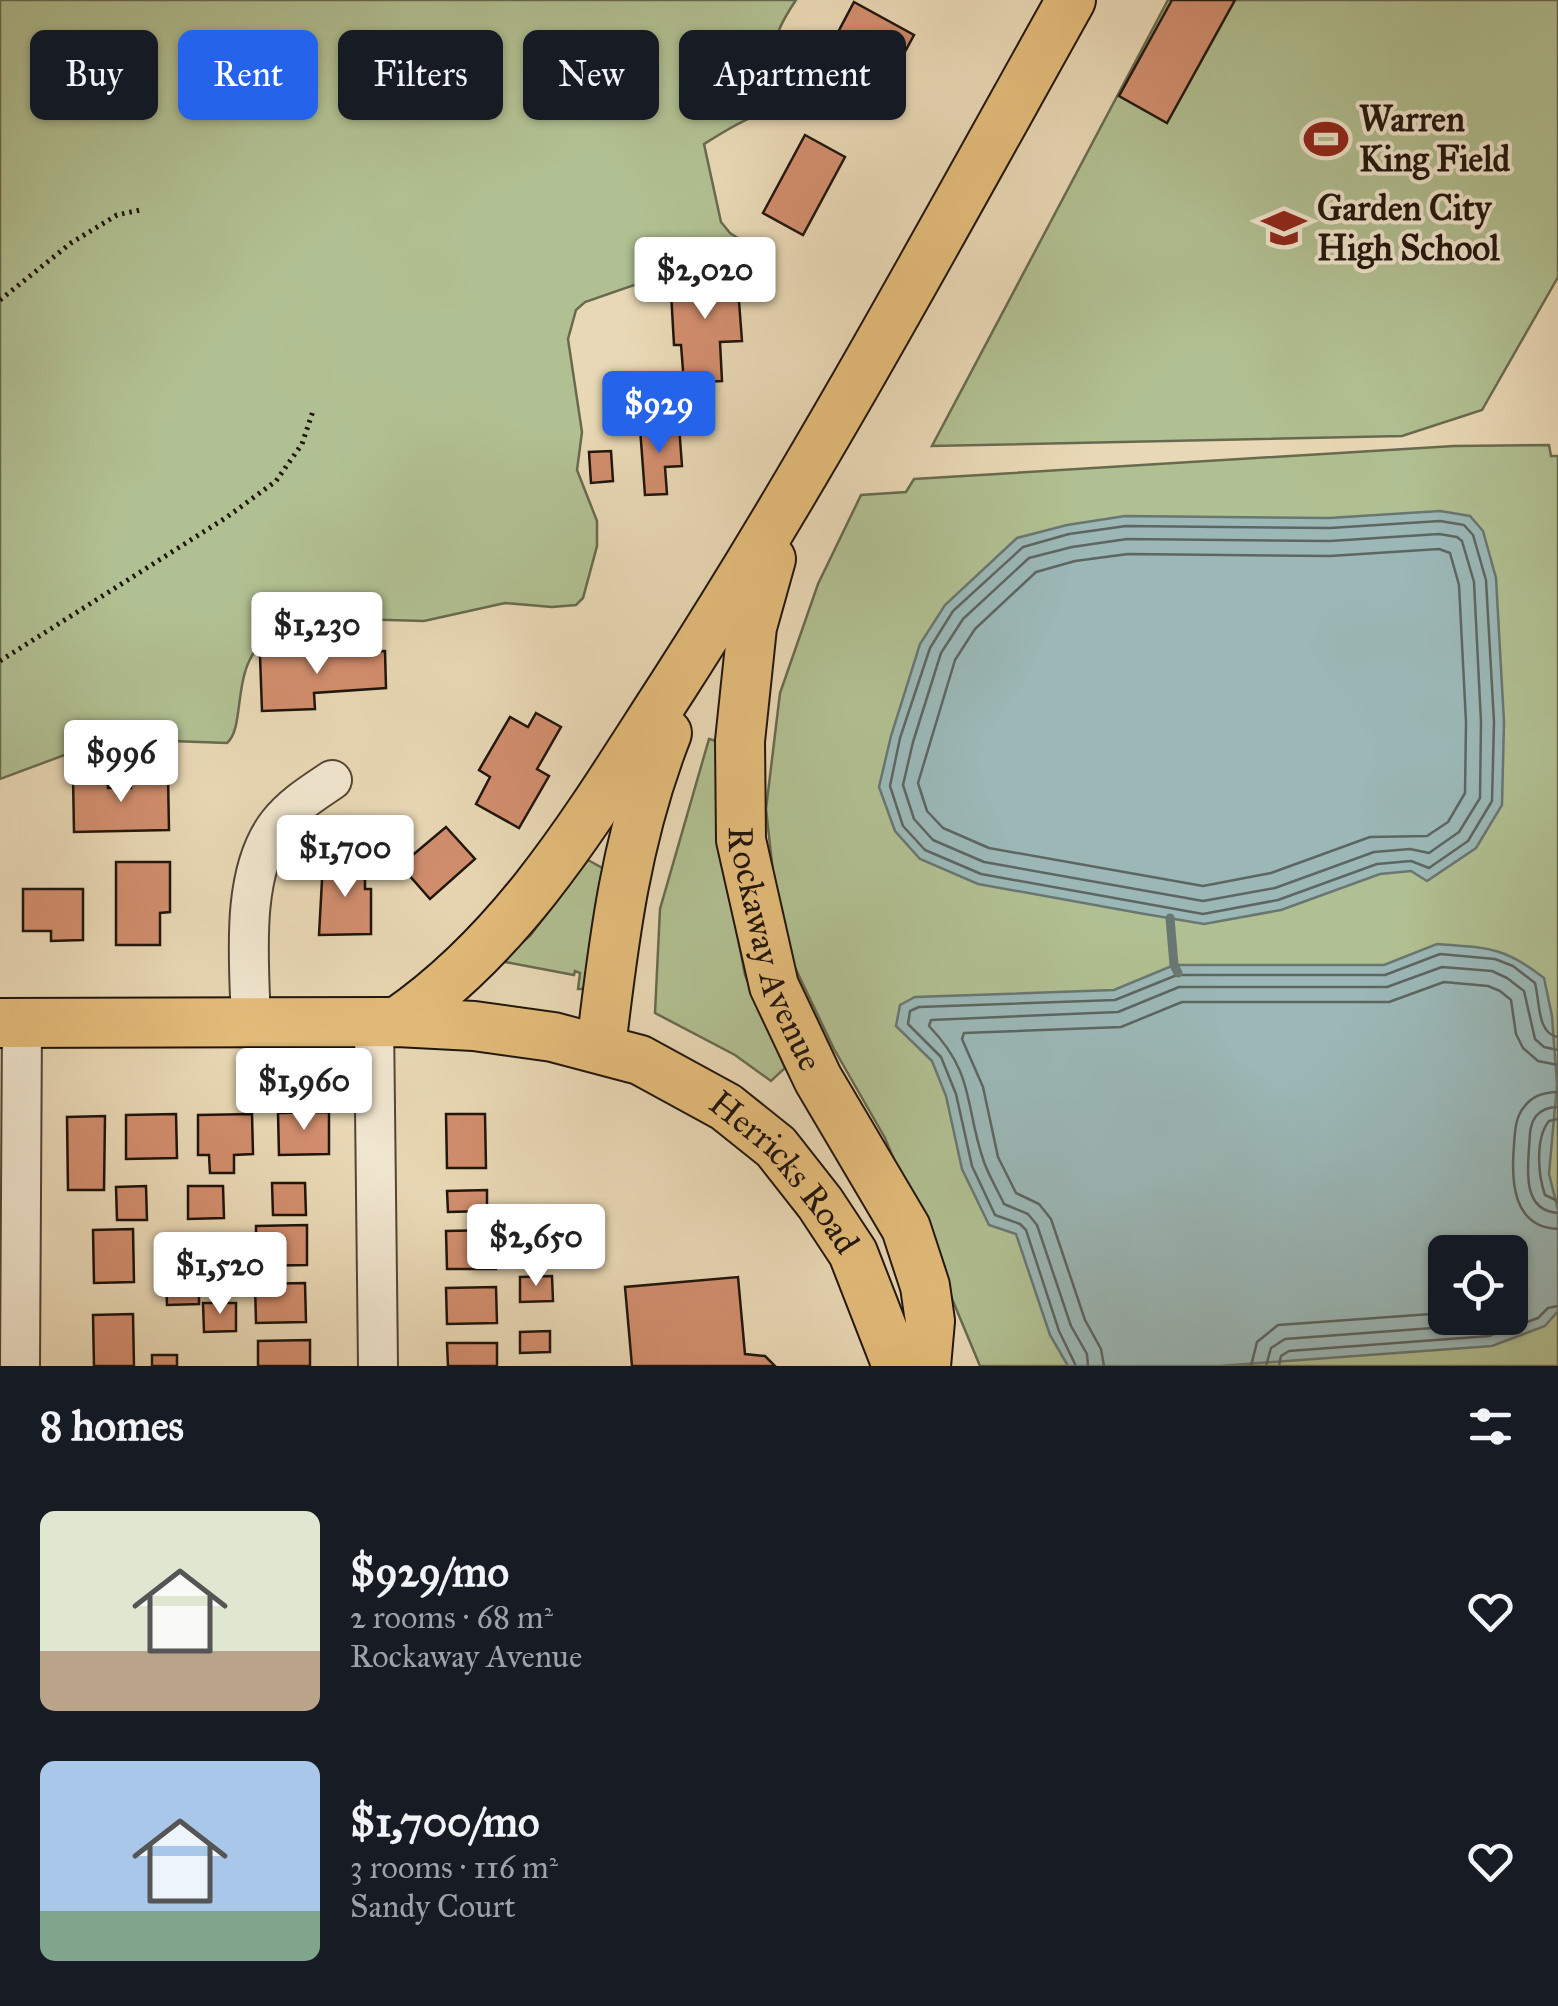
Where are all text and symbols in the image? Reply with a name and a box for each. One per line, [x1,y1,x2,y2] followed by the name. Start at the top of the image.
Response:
[30,30,158,120] chip: Buy
[178,30,318,120] chip: Rent
[338,30,503,120] chip: Filters
[523,30,659,120] chip: New
[679,30,906,120] chip: Apartment
[1359,98,1511,181] place label: Warren King Field
[1302,115,1350,163] sports icon: Warren King Field
[1317,187,1500,270] place label: Garden City High School
[1260,204,1308,252] school or university icon: Garden City High School
[624,237,786,322] pin: $2,020
[657,250,753,289] text: $2,020
[600,371,718,456] pin: $929
[624,384,694,423] text: $929
[236,592,398,677] pin: $1,230
[273,605,361,644] text: $1,230
[62,720,180,805] pin: $996
[86,733,156,772] text: $996
[264,815,426,900] pin: $1,700
[719,826,832,1078] street label: Rockaway Avenue
[299,828,391,867] text: $1,700
[223,1048,385,1133] pin: $1,960
[258,1061,350,1100] text: $1,960
[701,1081,869,1262] street label: Herricks Road
[455,1204,617,1289] pin: $2,650
[489,1217,583,1256] text: $2,650
[139,1232,301,1317] pin: $1,520
[1428,1235,1528,1335] map controls
[1428,1235,1528,1335] button: locate
[176,1245,264,1284] text: $1,520
[1463,1399,1518,1454] icon: filters
[40,1400,184,1452] text: 8 homes
[350,1546,509,1598] text: $929/mo
[120,1551,240,1671] icon: home
[1463,1584,1518,1639] icon: heart
[350,1598,553,1637] text: 2 rooms · 68 m²
[350,1637,582,1676] text: Rockaway Avenue
[350,1796,539,1848] text: $1,700/mo
[120,1801,240,1921] icon: home
[1463,1834,1518,1889] icon: heart
[350,1848,558,1887] text: 3 rooms · 116 m²
[350,1887,516,1926] text: Sandy Court

